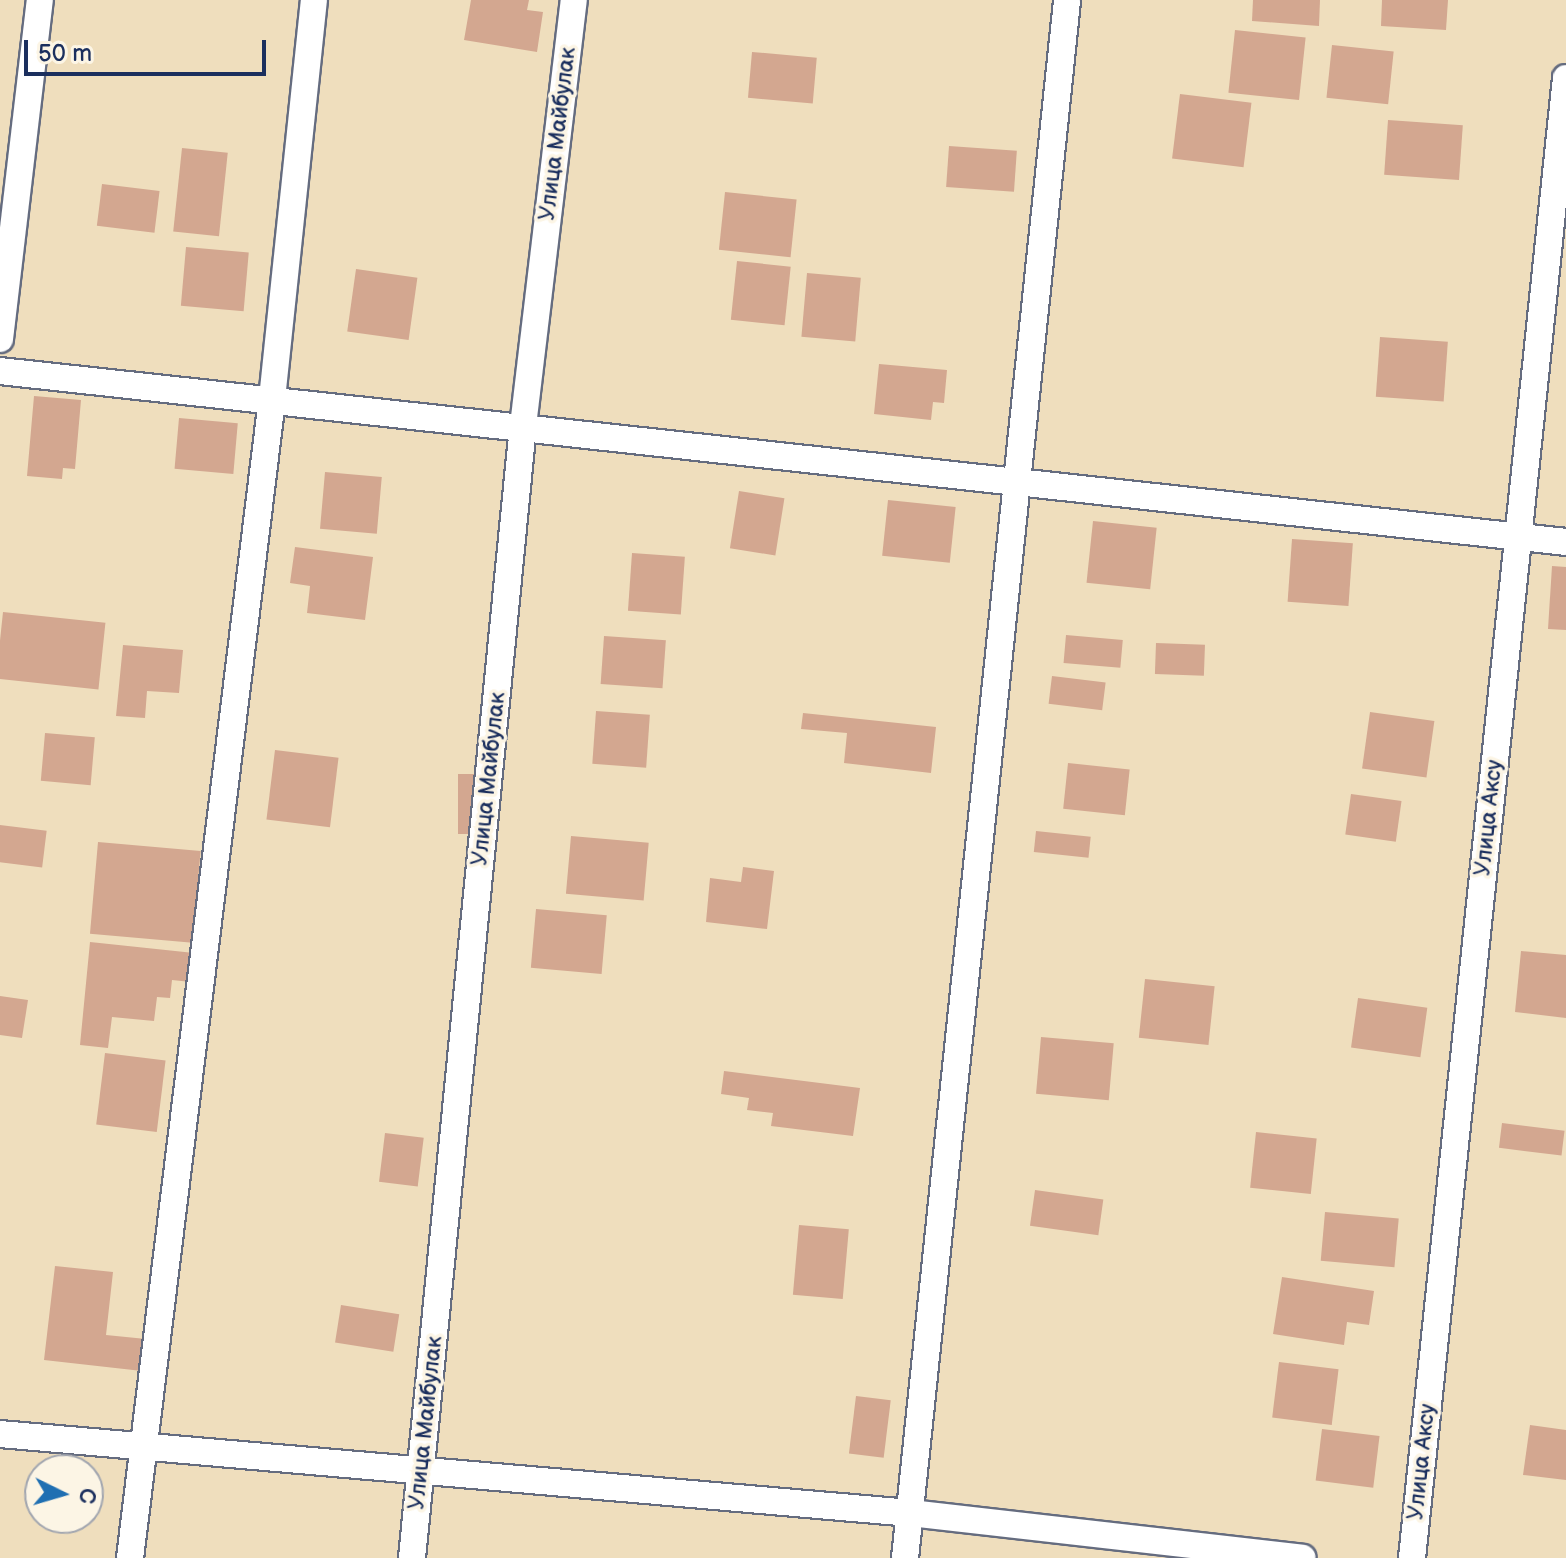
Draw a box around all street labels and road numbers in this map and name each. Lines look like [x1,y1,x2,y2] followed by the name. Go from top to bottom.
[534,46,582,222] street label: Улица Майбулак
[467,691,511,867] street label: Улица Майбулак
[1470,759,1508,877] street label: Улица Аксу
[404,1335,448,1511] street label: Улица Майбулак
[1403,1403,1441,1521] street label: Улица Аксу

